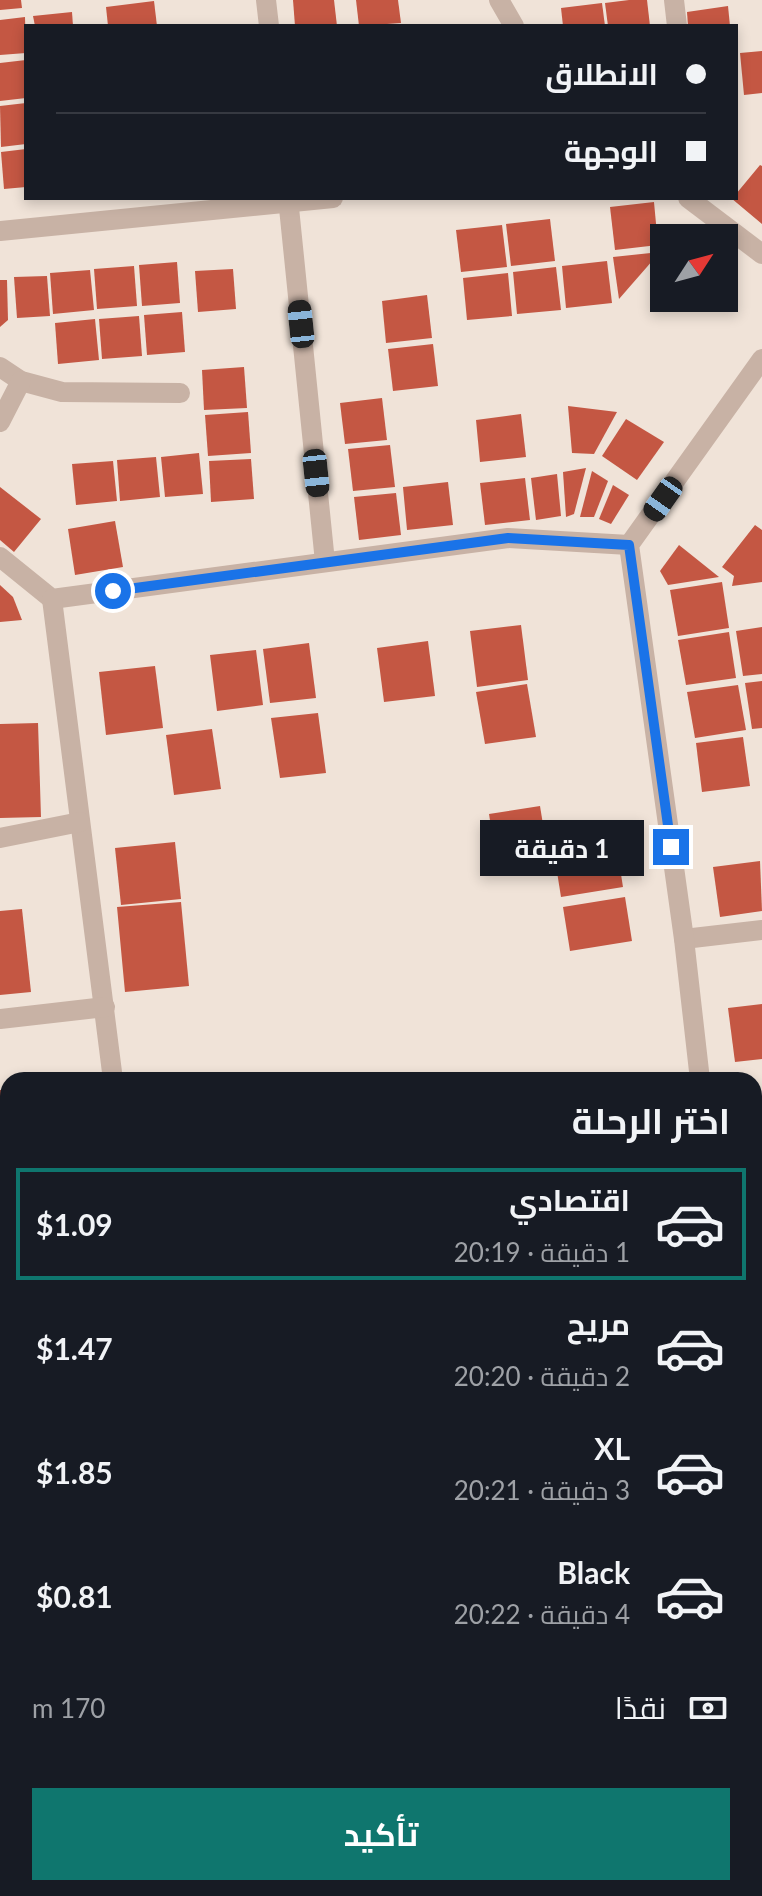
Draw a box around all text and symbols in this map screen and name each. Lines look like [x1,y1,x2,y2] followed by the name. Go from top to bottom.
[545,55,658,91] text: الانطلاق
[564,132,658,168] text: الوجهة
[650,224,738,312] north arrow
[650,224,738,312] map controls
[287,299,315,349] car
[302,448,330,498] car
[639,472,687,526] car
[95,573,131,609] route start
[479,819,643,875] callout: 1 دقيقة
[653,829,689,865] route end
[515,832,609,864] text: 1 دقيقة
[572,1098,730,1142] text: اختر الرحلة
[509,1181,630,1217] text: اقتصادي
[654,1188,726,1260] icon: car
[36,1206,113,1242] text: $1.09
[454,1236,630,1268] text: 1 دقيقة · 20:19
[567,1305,630,1341] text: مريح
[654,1312,726,1384] icon: car
[36,1330,113,1366] text: $1.47
[454,1360,630,1392] text: 2 دقيقة · 20:20
[594,1430,630,1466] text: XL
[654,1436,726,1508] icon: car
[36,1454,113,1490] text: $1.85
[454,1474,630,1506] text: 3 دقيقة · 20:21
[557,1554,630,1590] text: Black
[654,1560,726,1632] icon: car
[36,1578,113,1614] text: $0.81
[454,1598,630,1630] text: 4 دقيقة · 20:22
[686,1686,730,1730] icon: cash
[615,1689,666,1725] text: نقدًا
[32,1692,105,1724] text: 170 m
[32,1788,730,1880] button: تأكيد

